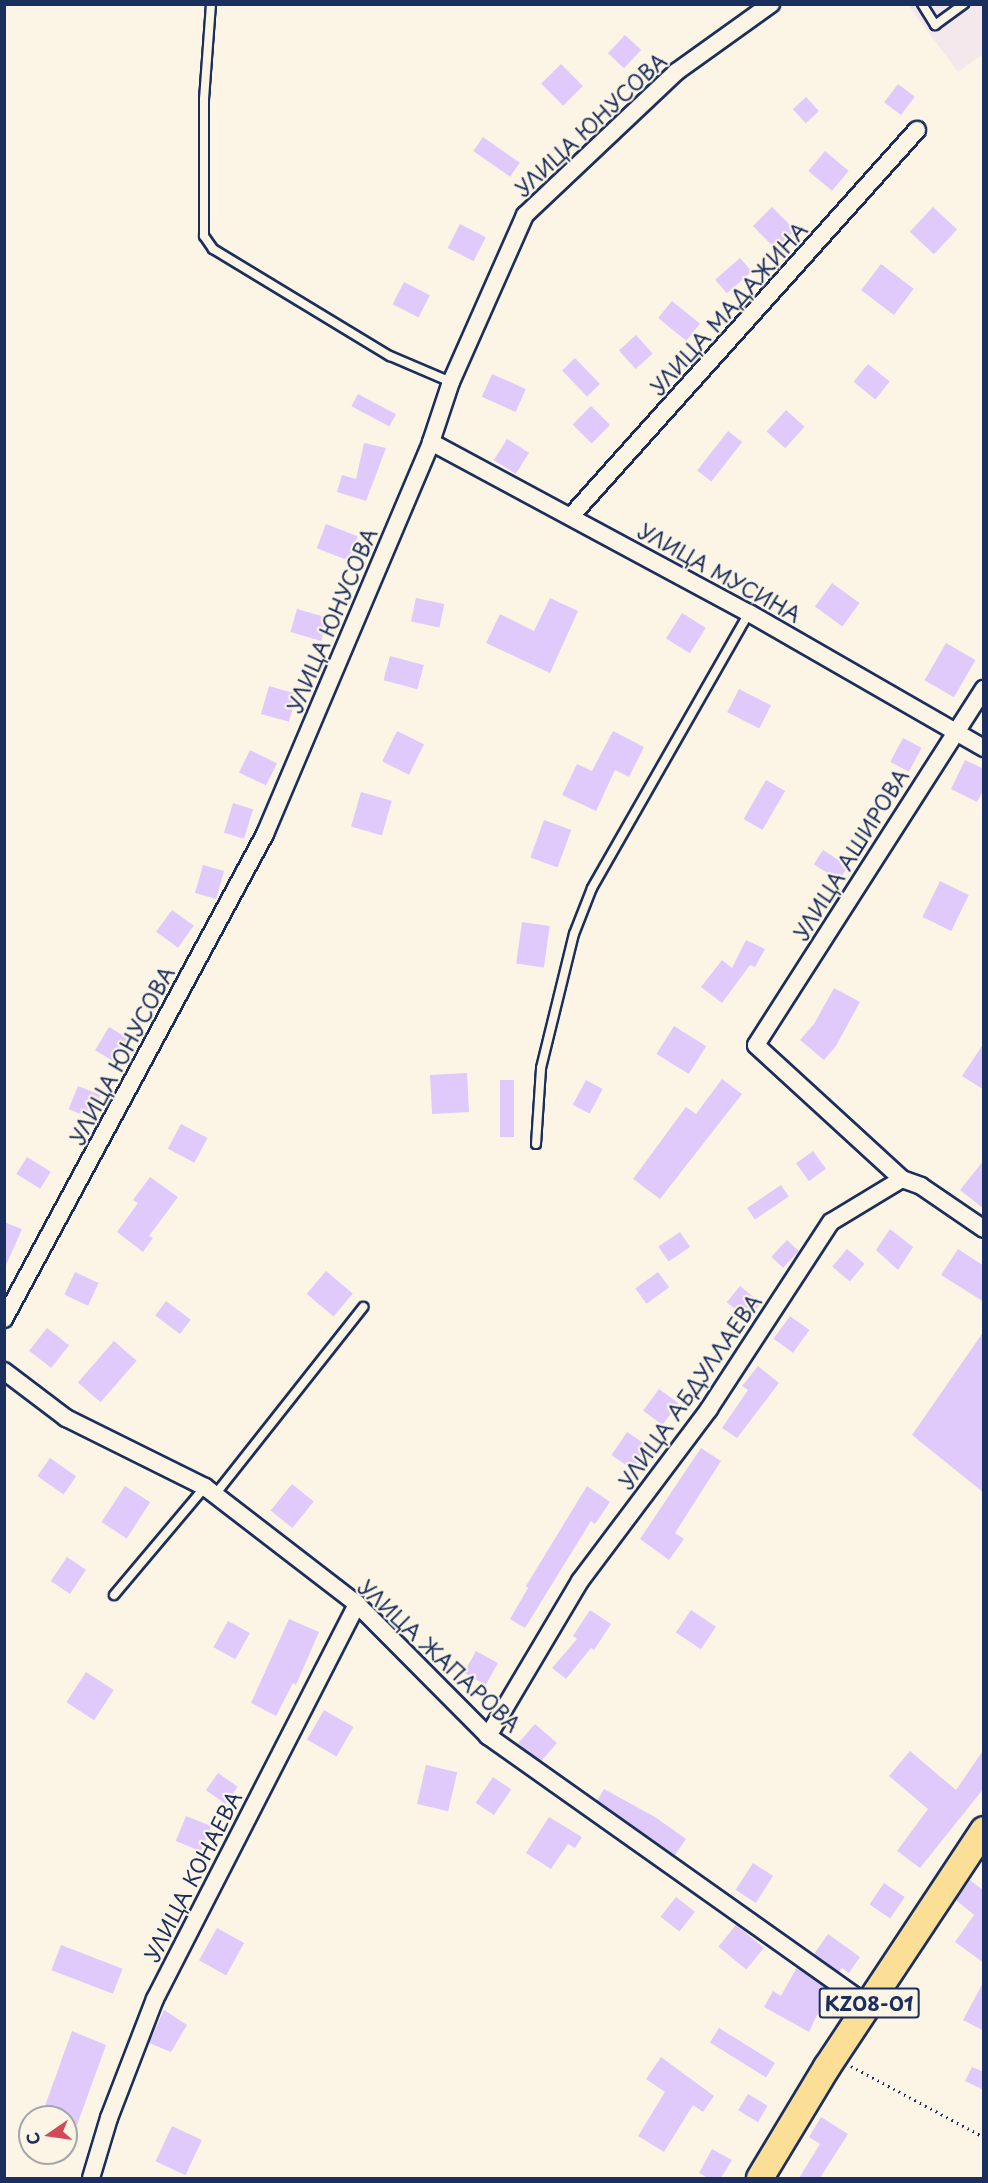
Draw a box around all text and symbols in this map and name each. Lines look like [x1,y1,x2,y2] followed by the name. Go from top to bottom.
[508,47,672,201] street label: УЛИЦА ЮНУСОВА
[644,216,812,400] street label: УЛИЦА МАДАЖИНА
[634,517,806,627] street label: УЛИЦА МУСИНА
[280,523,382,717] street label: УЛИЦА ЮНУСОВА
[787,763,913,945] street label: УЛИЦА АШИРОВА
[63,961,179,1149] street label: УЛИЦА ЮНУСОВА
[612,1288,766,1494] street label: УЛИЦА АБДУЛЛАЕВА
[354,1573,526,1737] street label: УЛИЦА ЖАПАРОВА
[138,1786,246,1966] street label: УЛИЦА КОНАЕВА
[818,1986,920,2020] road number: KZ08-01
[18,2105,78,2165] north arrow
[19,2130,45,2147] text: С

